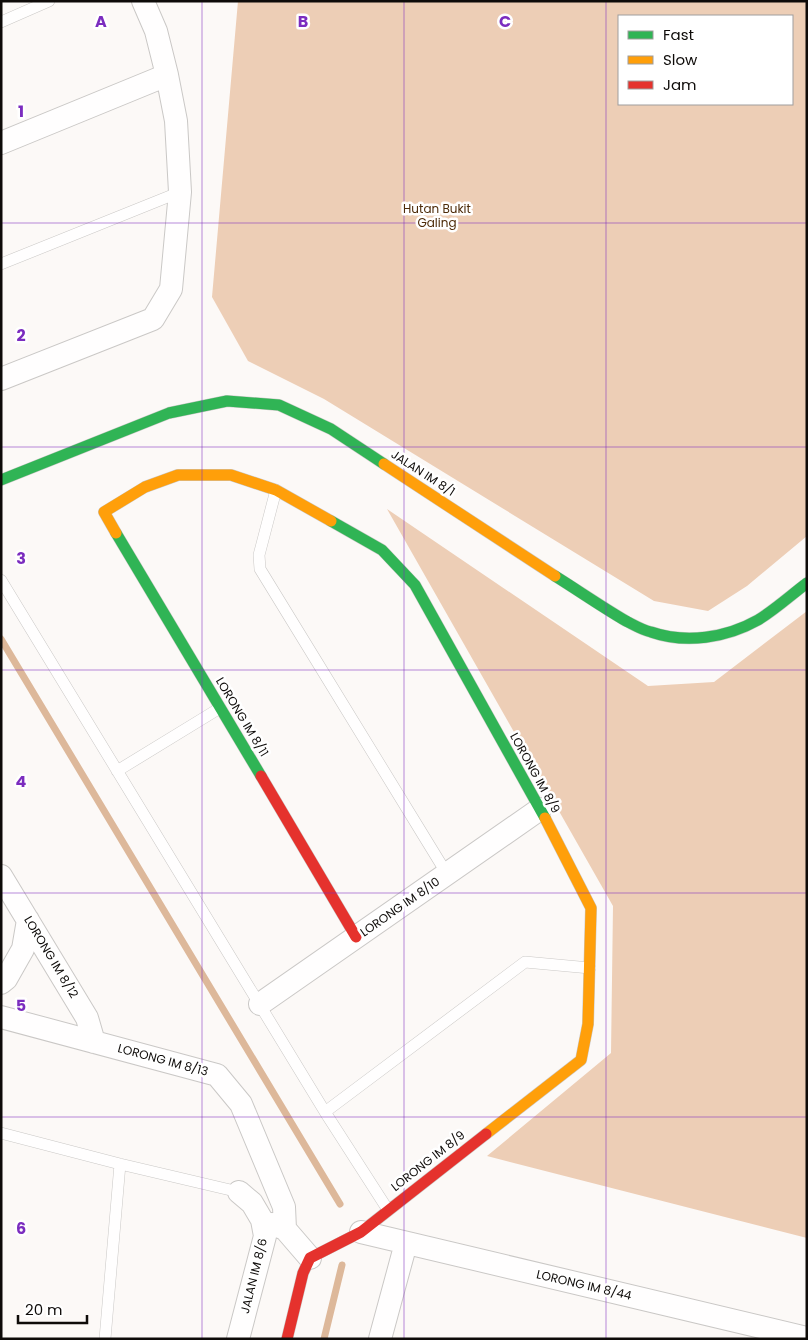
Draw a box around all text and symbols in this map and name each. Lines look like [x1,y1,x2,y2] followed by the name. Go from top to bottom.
[95,10,107,33] text: A
[298,10,308,33] text: B
[499,10,511,33] text: C
[618,15,793,105] legend
[663,24,694,45] text: Fast
[663,49,698,70] text: Slow
[663,74,697,95] text: Jam
[18,100,24,123] text: 1
[403,200,471,231] park label: Hutan Bukit Galing
[16,324,26,347] text: 2
[388,446,459,500] street label: JALAN IM 8/1
[16,547,26,570] text: 3
[212,674,273,760] street label: LORONG IM 8/11
[506,729,565,816] street label: LORONG IM 8/9
[16,770,27,793] text: 4
[357,873,443,940] street label: LORONG IM 8/10
[20,913,83,1001] street label: LORONG IM 8/12
[16,994,26,1017] text: 5
[116,1039,210,1080] street label: LORONG IM 8/13
[387,1126,468,1195] street label: LORONG IM 8/9
[16,1217,26,1240] text: 6
[236,1237,271,1315] street label: JALAN IM 8/6
[535,1265,634,1304] street label: LORONG IM 8/44
[18,1292,86,1324] scale bar
[25,1299,63,1320] text: 20 m

